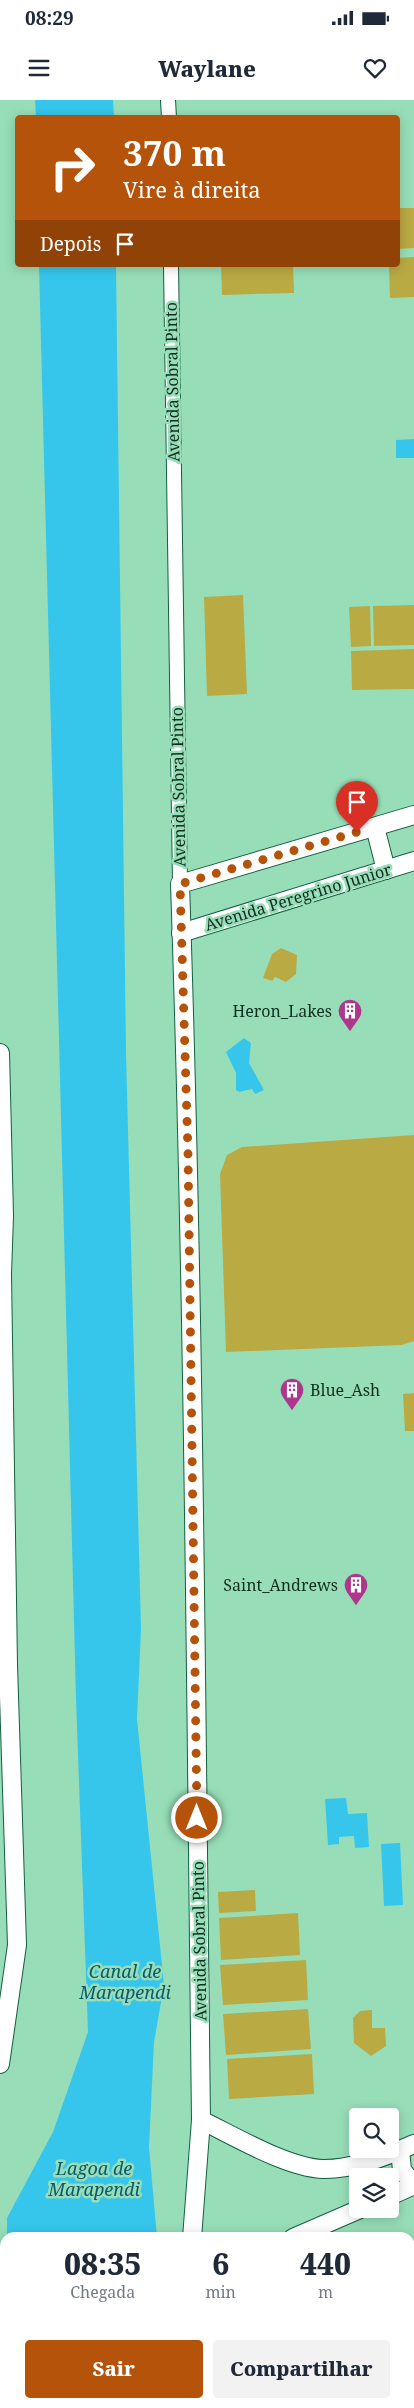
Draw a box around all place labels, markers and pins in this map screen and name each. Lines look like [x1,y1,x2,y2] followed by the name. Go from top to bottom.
[336,781,378,832] pin
[337,998,363,1032] building icon: Heron_Lakes
[233,1000,332,1022] place label: Heron_Lakes
[279,1377,305,1411] building icon: Blue_Ash
[310,1379,380,1401] place label: Blue_Ash
[343,1572,369,1606] building icon: Saint_Andrews
[223,1574,338,1596] place label: Saint_Andrews

